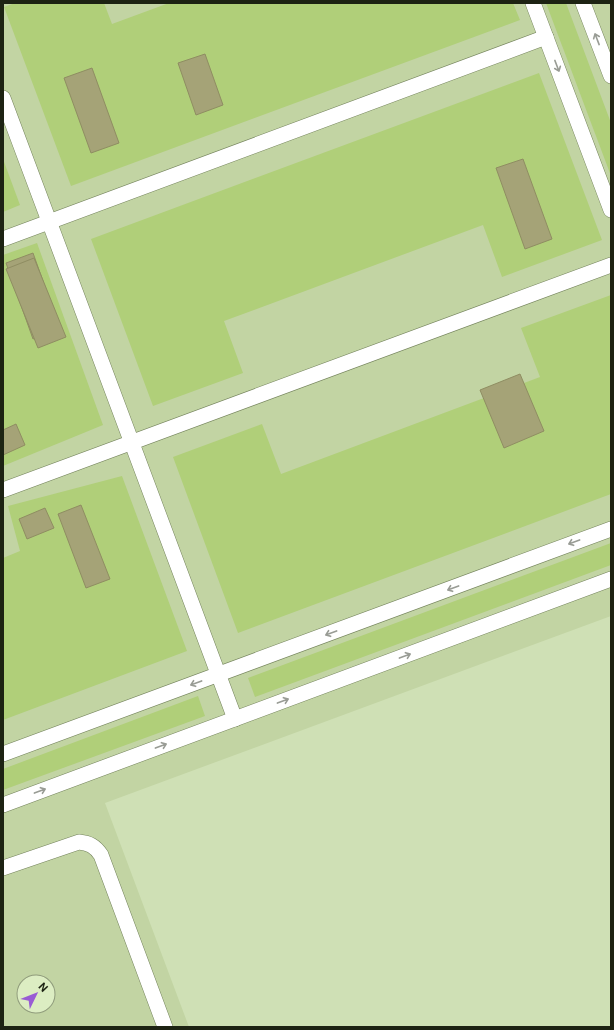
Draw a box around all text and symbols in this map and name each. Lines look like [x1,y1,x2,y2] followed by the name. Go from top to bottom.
[593,34,601,46] one-way arrow
[553,59,561,71] one-way arrow
[569,539,581,547] one-way arrow
[447,584,459,592] one-way arrow
[325,629,337,637] one-way arrow
[399,651,411,659] one-way arrow
[190,679,202,687] one-way arrow
[277,696,289,704] one-way arrow
[155,742,167,750] one-way arrow
[33,787,45,795] one-way arrow
[16,974,56,1014] north arrow
[36,980,51,995] text: N

